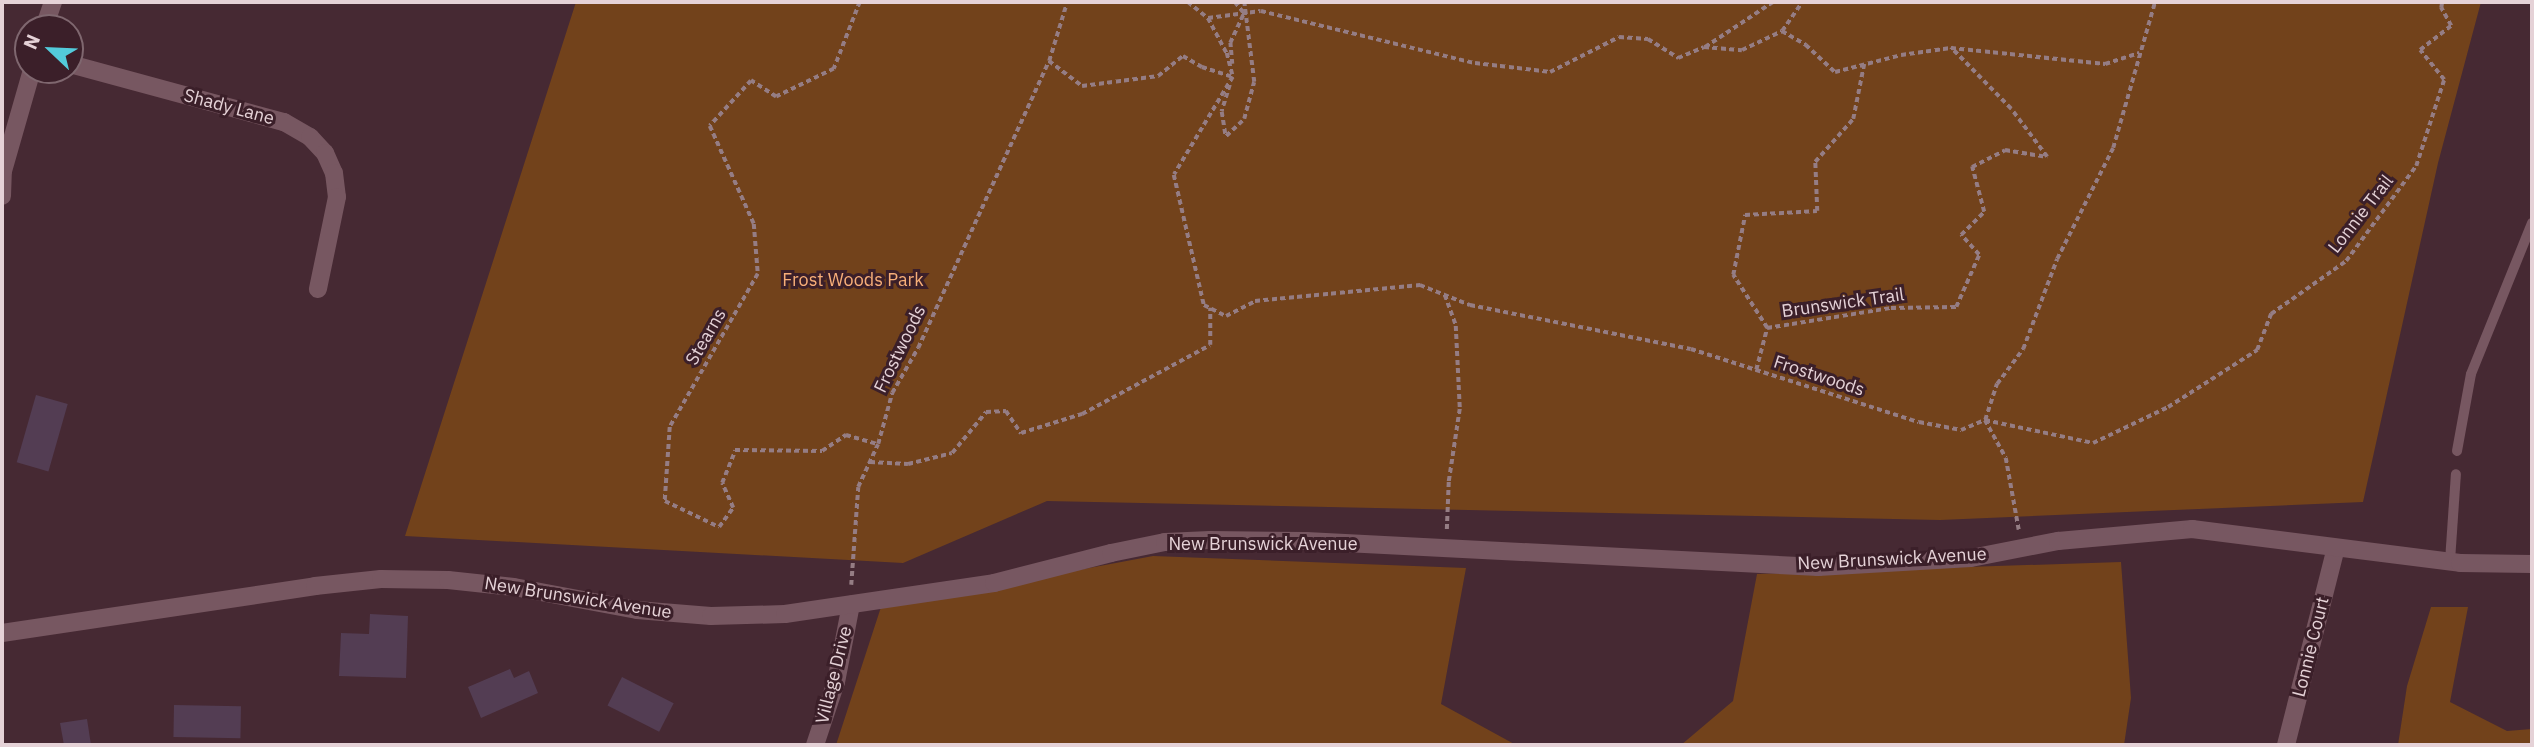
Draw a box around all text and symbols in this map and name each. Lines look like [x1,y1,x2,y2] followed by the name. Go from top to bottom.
[14,14,84,84] north arrow
[18,31,45,53] text: N
[181,85,277,129] street label: Shady Lane
[2324,171,2398,257] street label: Lonnie Trail
[782,269,924,291] park label: Frost Woods Park
[1780,284,1906,322] street label: Brunswick Trail
[870,302,930,396] street label: Frostwoods
[681,305,731,369] street label: Stearns
[1771,351,1867,401] street label: Frostwoods
[1168,533,1358,555] street label: New Brunswick Avenue
[1797,543,1987,575] street label: New Brunswick Avenue
[483,573,673,623] street label: New Brunswick Avenue
[2288,595,2334,699] street label: Lonnie Court
[811,624,857,726] street label: Village Drive

